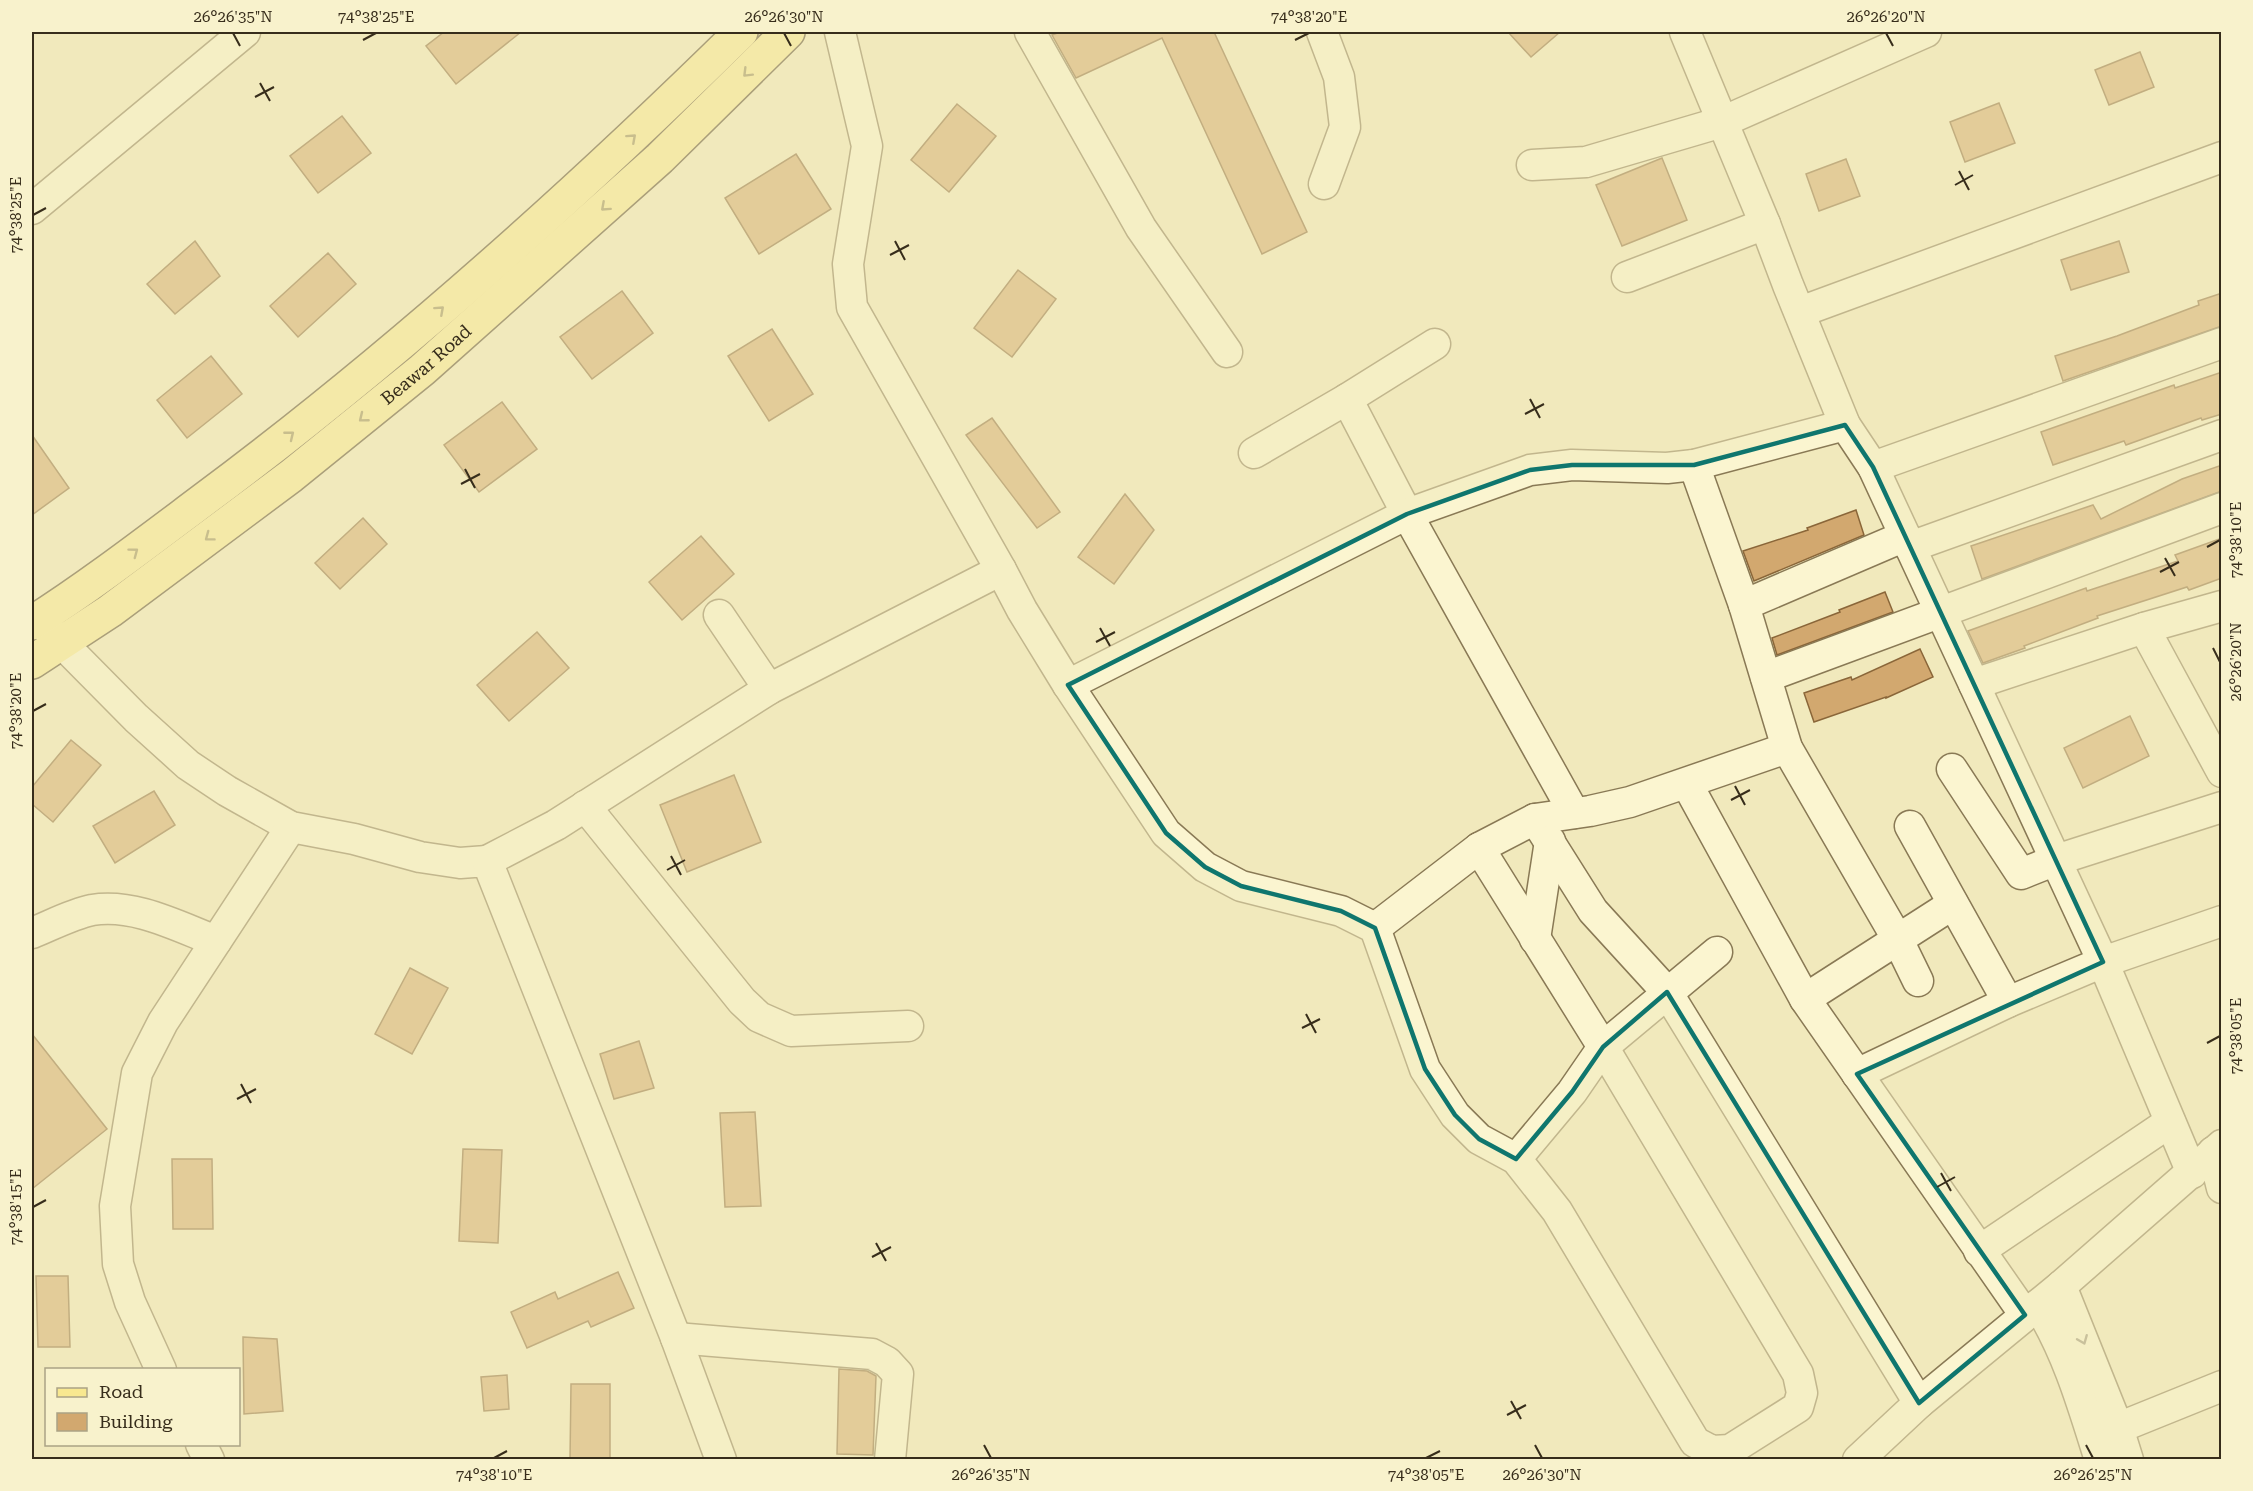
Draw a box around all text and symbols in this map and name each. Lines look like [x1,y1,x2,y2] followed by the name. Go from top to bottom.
[193,8,273,26] text: 26°26'35"N
[338,8,414,26] text: 74°38'25"E
[744,8,824,26] text: 26°26'30"N
[1271,8,1347,26] text: 74°38'20"E
[1846,8,1926,26] text: 26°26'20"N
[743,65,754,76] one-way arrow
[625,134,636,145] one-way arrow
[7,177,25,253] text: 74°38'25"E
[601,200,612,211] one-way arrow
[433,306,443,317] one-way arrow
[377,320,476,409] street label: Beawar Road
[359,410,370,421] one-way arrow
[283,431,294,442] one-way arrow
[2227,502,2245,578] text: 74°38'10"E
[205,530,216,541] one-way arrow
[127,548,138,559] one-way arrow
[2227,622,2245,702] text: 26°26'20"N
[7,673,25,749] text: 74°38'20"E
[2227,998,2245,1074] text: 74°38'05"E
[7,1169,25,1245] text: 74°38'15"E
[2076,1334,2088,1345] one-way arrow
[45,1368,240,1446] legend
[99,1381,144,1402] text: Road
[99,1411,173,1432] text: Building
[456,1466,532,1484] text: 74°38'10"E
[951,1466,1031,1484] text: 26°26'35"N
[1388,1466,1464,1484] text: 74°38'05"E
[1502,1466,1582,1484] text: 26°26'30"N
[2053,1466,2133,1484] text: 26°26'25"N

